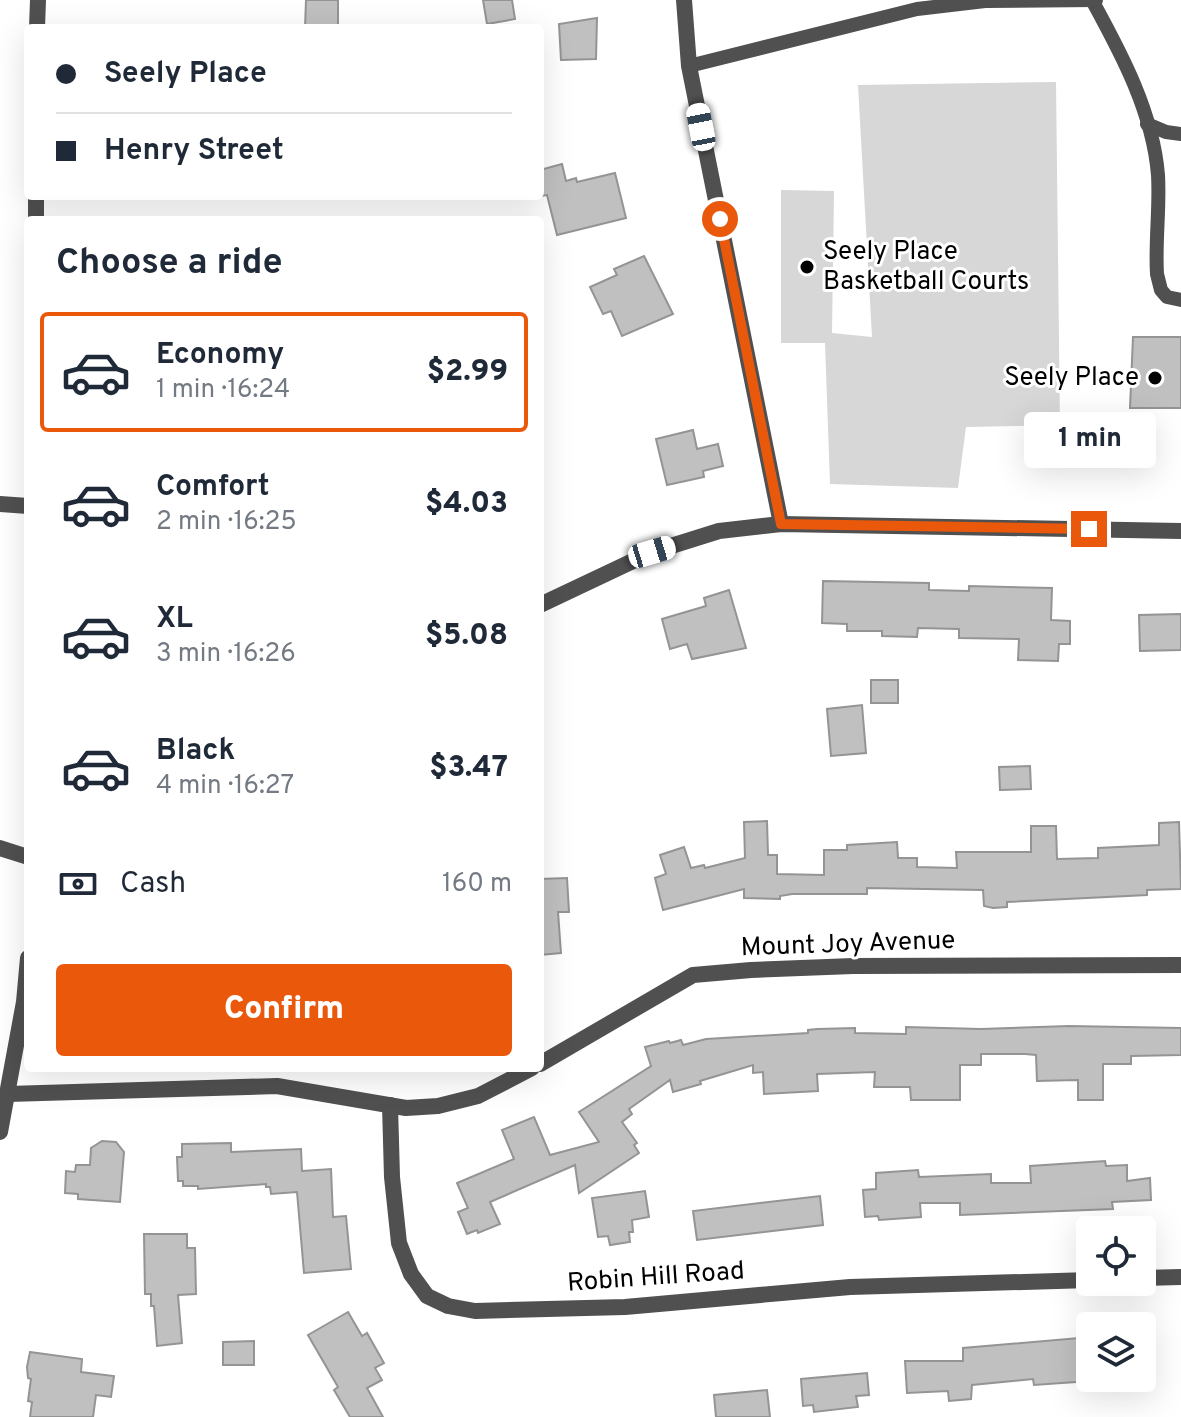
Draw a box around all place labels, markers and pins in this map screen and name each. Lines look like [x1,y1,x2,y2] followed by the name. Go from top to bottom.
[823,236,1029,299] place label: Seely Place Basketball Courts
[798,258,816,276] marker: Seely Place Basketball Courts
[1004,362,1139,395] place label: Seely Place
[1146,369,1164,387] marker: Seely Place

